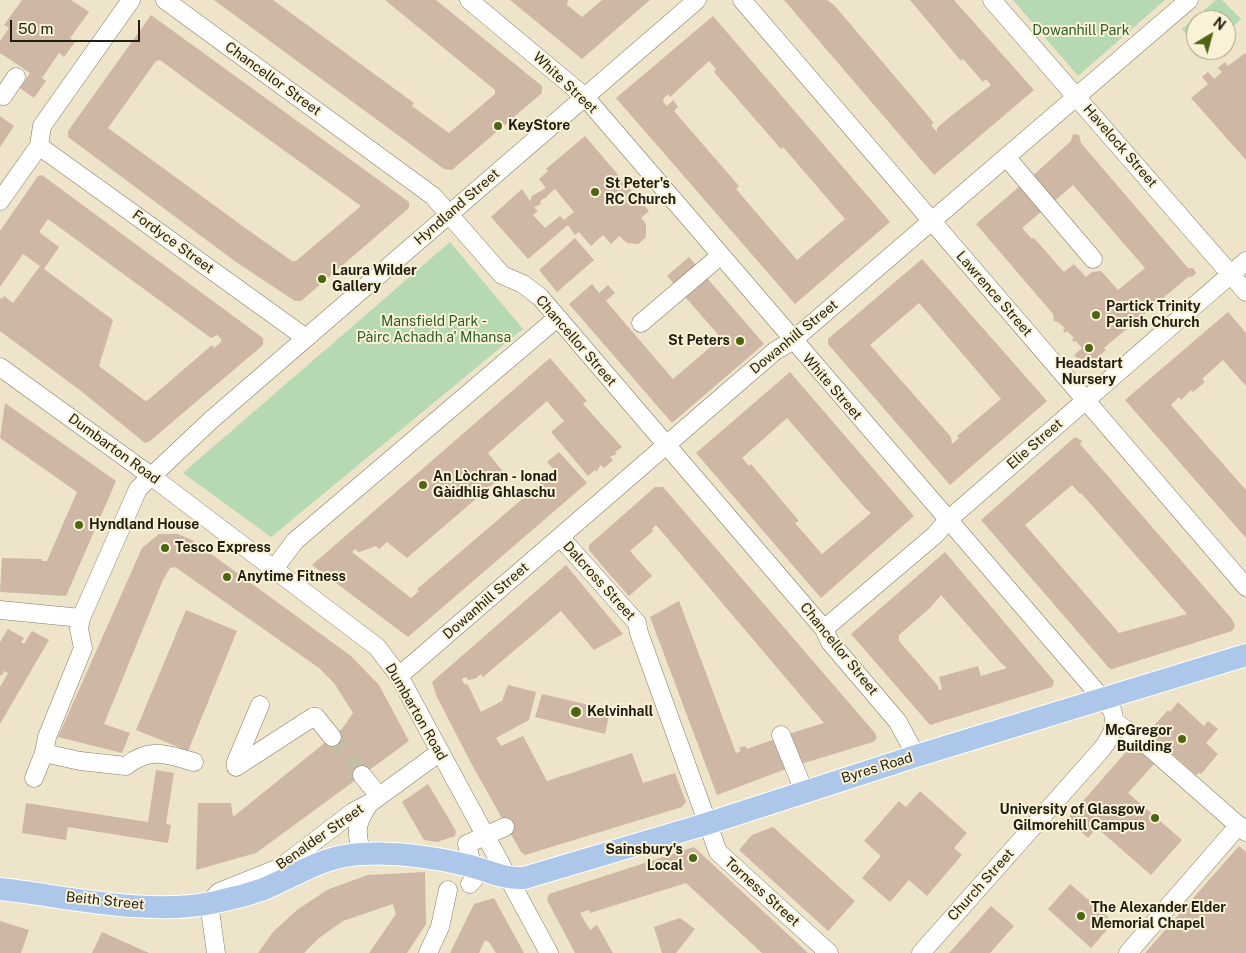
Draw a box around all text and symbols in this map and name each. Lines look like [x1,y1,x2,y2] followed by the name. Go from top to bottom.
[12,10,142,42] scale bar
[1186,10,1236,60] north arrow
[1210,14,1229,33] text: N
[18,20,53,37] text: 50 m
[1032,23,1130,39] park label: Dowanhill Park
[222,39,324,119] street label: Chancellor Street
[529,49,601,117] street label: White Street
[1079,101,1161,191] street label: Havelock Street
[508,118,570,134] place label: KeyStore
[492,120,504,132] marker: KeyStore
[411,165,503,249] street label: Hyndland Street
[605,176,676,208] place label: St Peter's RC Church
[589,186,601,198] marker: St Peter's RC Church
[129,207,217,277] street label: Fordyce Street
[952,248,1036,340] street label: Lawrence Street
[332,263,417,296] place label: Laura Wilder Gallery
[316,273,328,285] marker: Laura Wilder Gallery
[532,292,620,390] street label: Chancellor Street
[747,296,841,378] street label: Dowanhill Street
[1106,299,1201,332] place label: Partick Trinity Parish Church
[1090,309,1102,321] marker: Partick Trinity Parish Church
[357,314,511,347] park label: Mansfield Park - Pàirc Achadh a' Mhansa
[668,333,730,349] place label: St Peters
[734,335,746,347] marker: St Peters
[1083,342,1095,354] marker: Headstart Nursery
[799,350,865,424] street label: White Street
[1055,356,1123,388] place label: Headstart Nursery
[65,410,163,488] street label: Dumbarton Road
[1004,415,1066,473] street label: Elie Street
[433,469,557,502] place label: An Lòchran - Ionad Gàidhlig Ghlaschu
[417,479,429,491] marker: An Lòchran - Ionad Gàidhlig Ghlaschu
[89,517,199,533] place label: Hyndland House
[73,519,85,531] marker: Hyndland House
[559,538,639,624] street label: Dalcross Street
[175,540,271,556] place label: Tesco Express
[159,542,171,554] marker: Tesco Express
[440,559,532,643] street label: Dowanhill Street
[237,569,346,585] place label: Anytime Fitness
[221,571,233,583] marker: Anytime Fitness
[796,599,882,699] street label: Chancellor Street
[381,661,451,763] street label: Dumbarton Road
[587,704,653,720] place label: Kelvinhall
[569,705,583,719] marker: Kelvinhall
[1105,723,1172,756] place label: McGregor Building
[1176,733,1188,745] marker: McGregor Building
[839,749,915,787] street label: Byres Road
[273,801,367,873] street label: Benalder Street
[1000,802,1145,834] place label: University of Glasgow Gilmorehill Campus
[1149,812,1161,824] marker: University of Glasgow Gilmorehill Campus
[605,842,683,874] place label: Sainsbury's Local
[944,846,1018,924] street label: Church Street
[687,852,699,864] marker: Sainsbury's Local
[721,854,803,930] street label: Torness Street
[65,889,145,913] street label: Beith Street
[1091,900,1226,932] place label: The Alexander Elder Memorial Chapel
[1075,910,1087,922] marker: The Alexander Elder Memorial Chapel

